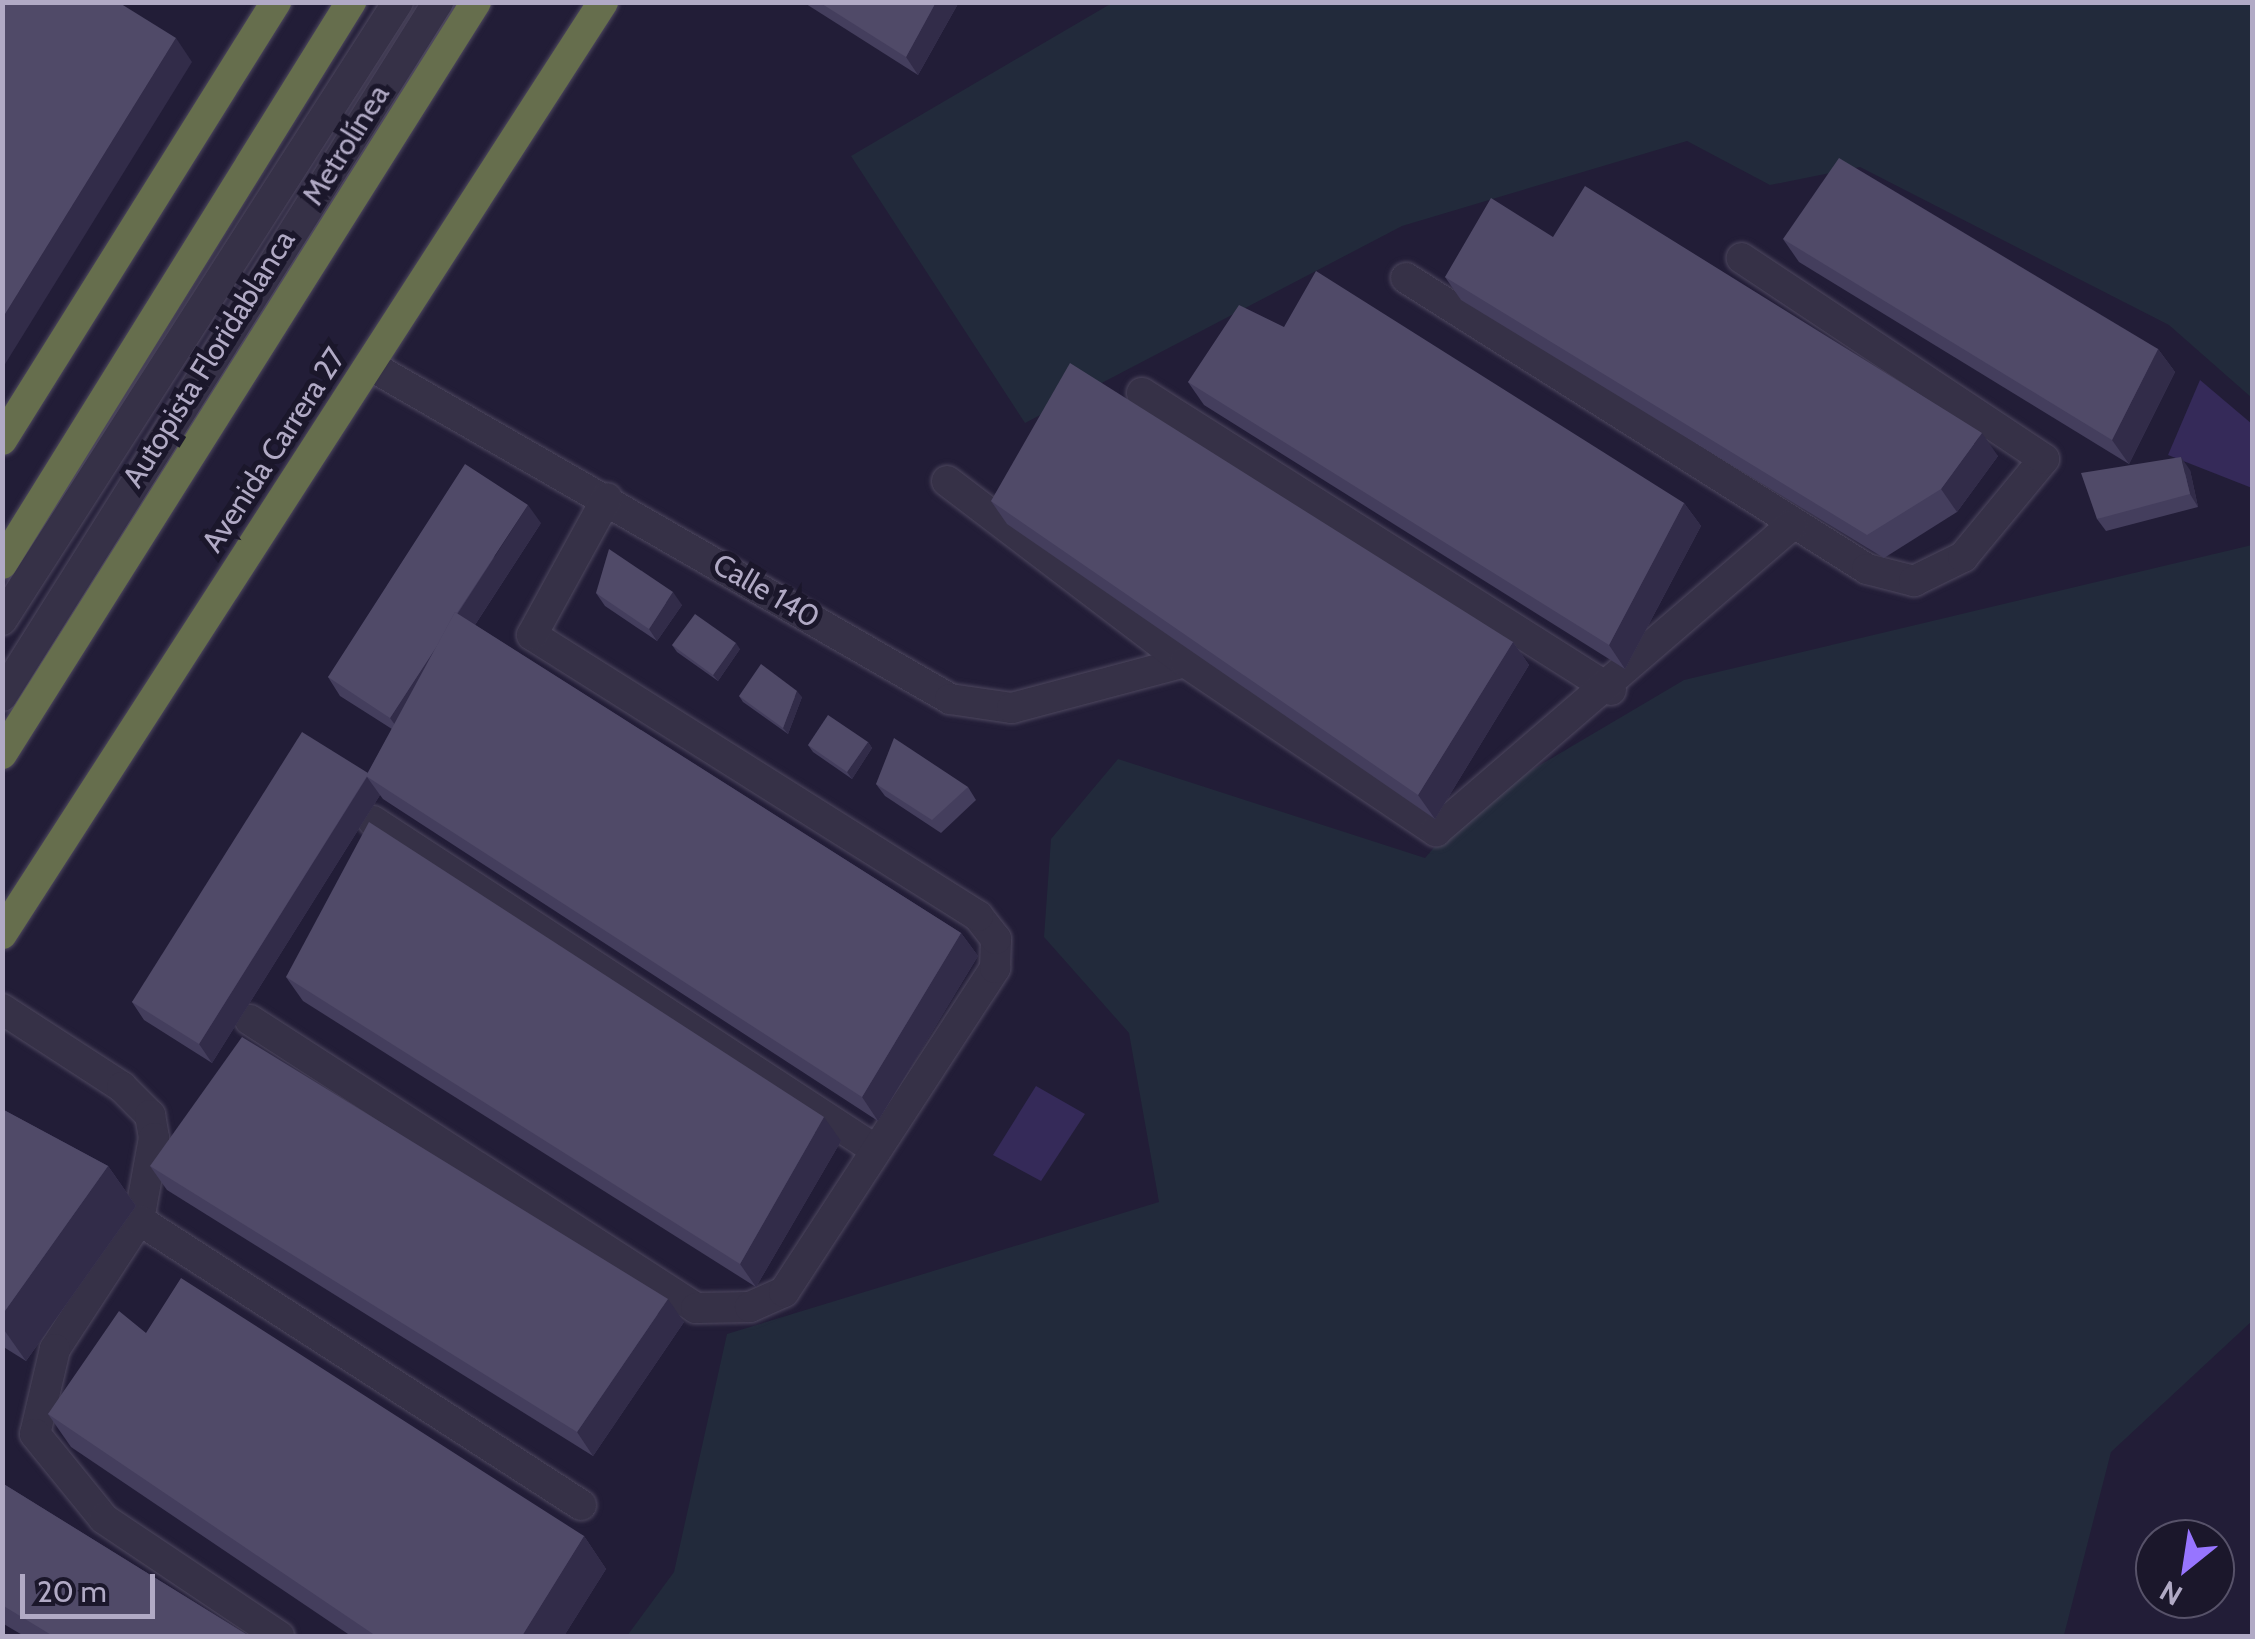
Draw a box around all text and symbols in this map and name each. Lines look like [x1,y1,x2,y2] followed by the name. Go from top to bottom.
[295,78,397,212] street label: Metrolínea
[115,224,303,494] street label: Autopista Floridablanca
[195,341,353,559] street label: Avenida Carrera 27
[706,546,826,636] street label: Calle 140
[2135,1519,2235,1619] north arrow
[25,1554,160,1616] scale bar
[37,1573,107,1610] text: 20 m
[2154,1574,2188,1613] text: N

